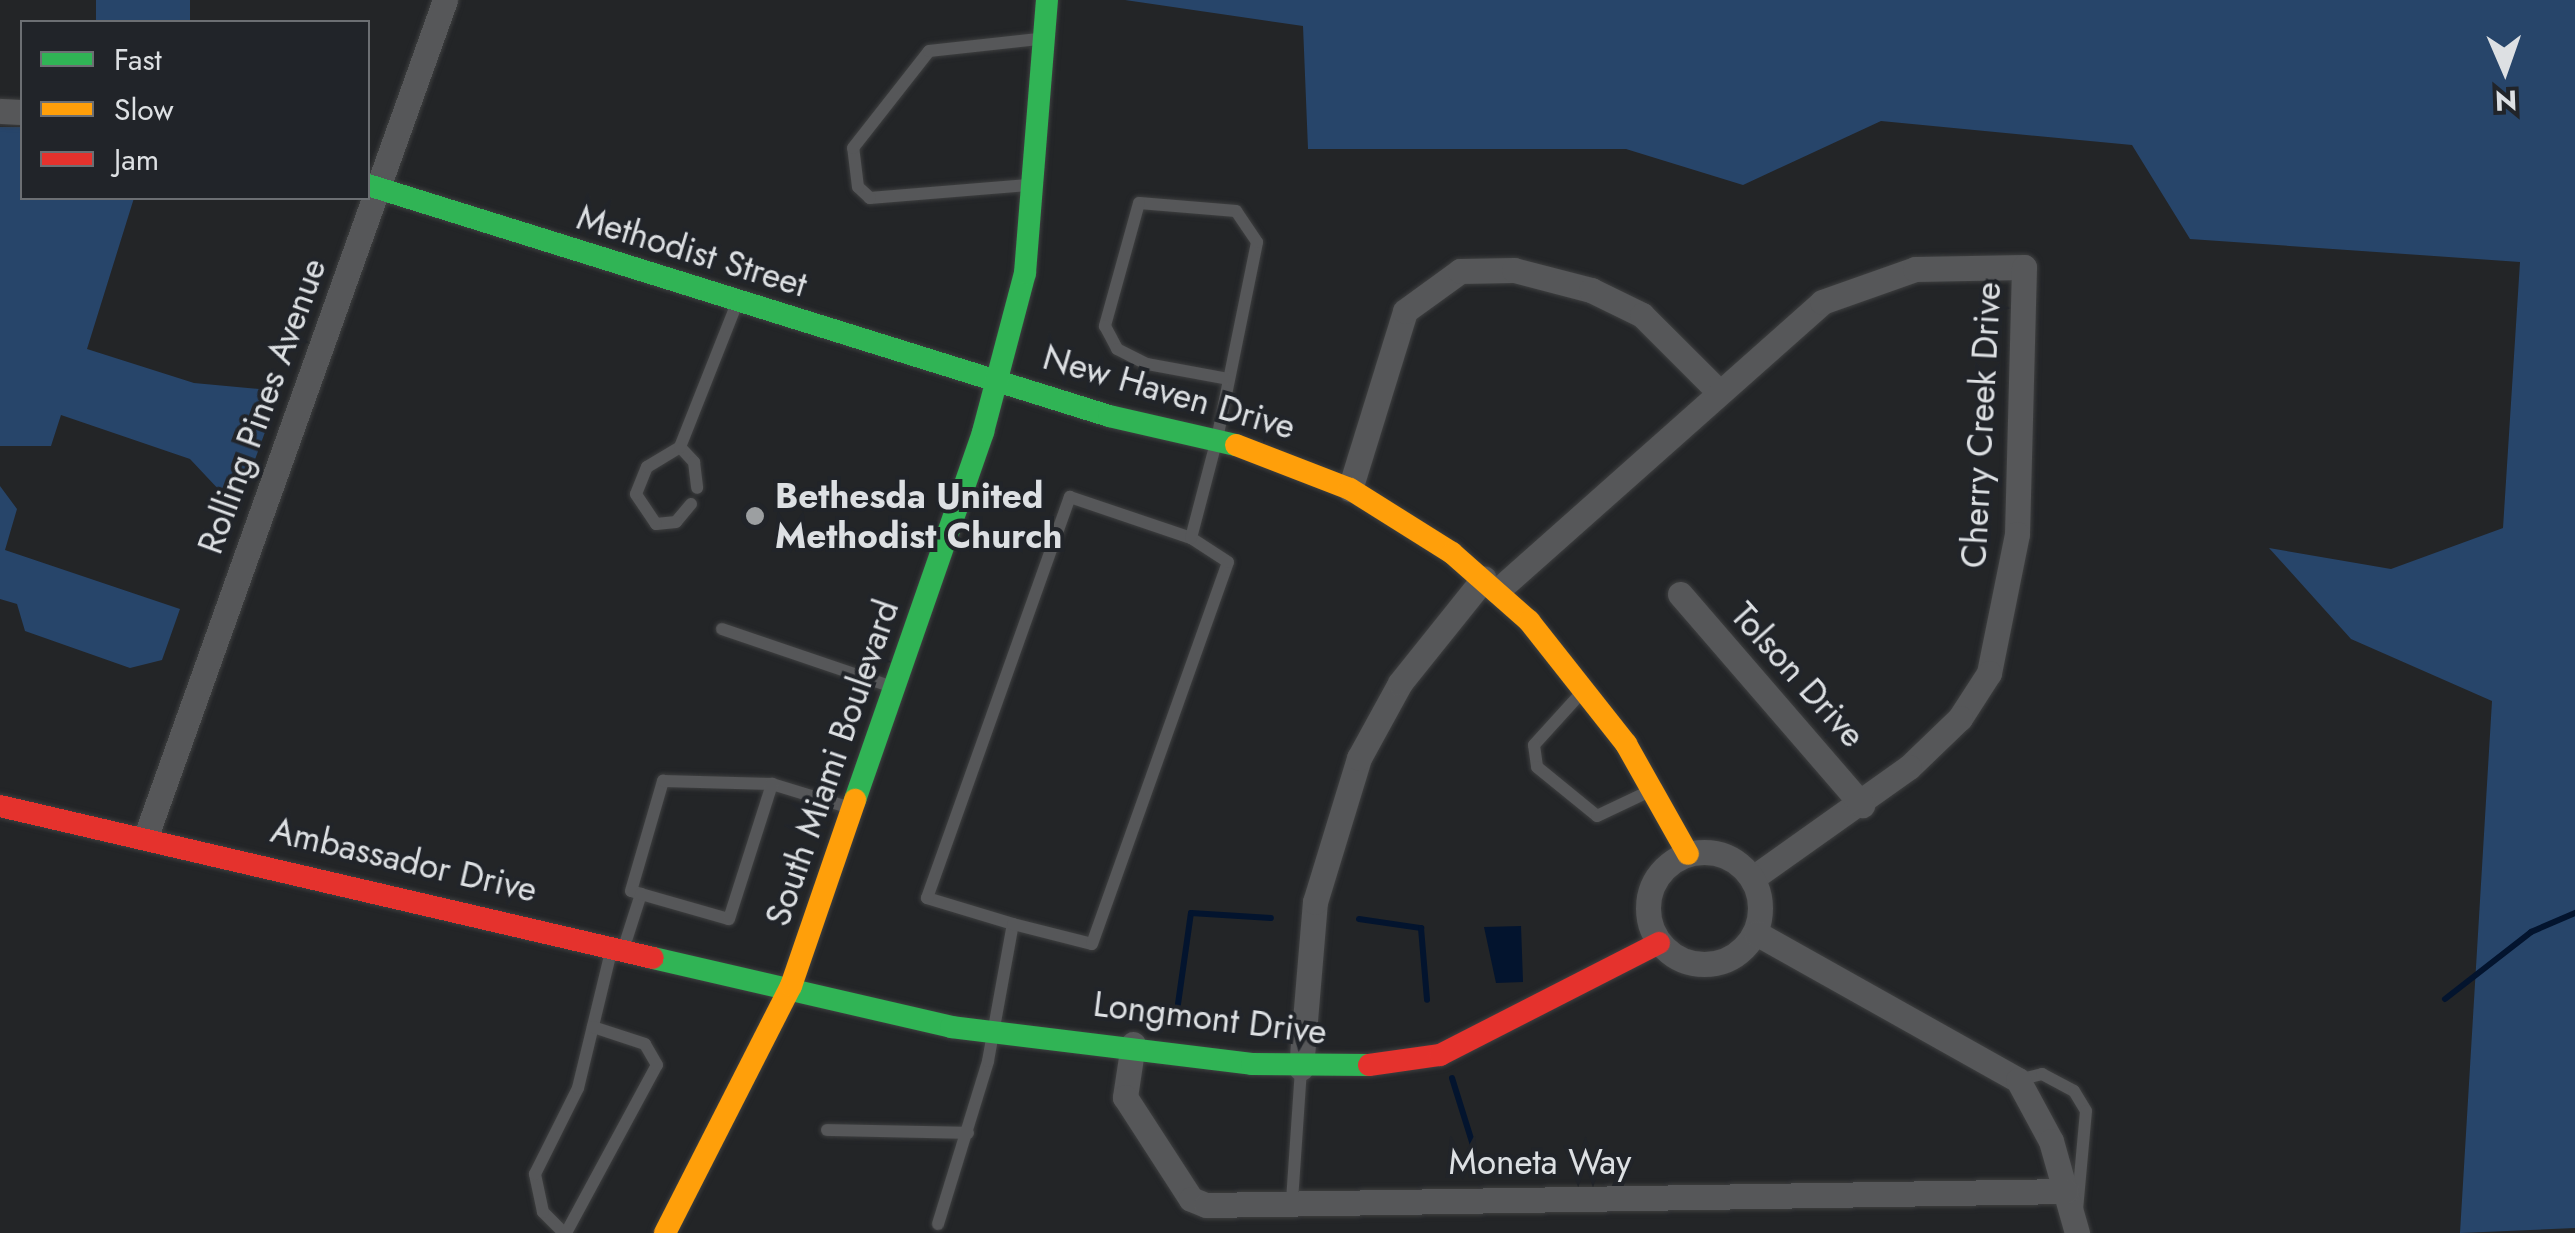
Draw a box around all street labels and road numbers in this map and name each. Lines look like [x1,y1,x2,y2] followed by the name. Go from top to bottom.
[572,196,812,306] street label: Methodist Street
[189,253,335,559] street label: Rolling Pines Avenue
[1953,281,2009,569] street label: Cherry Creek Drive
[1038,336,1300,448] street label: New Haven Drive
[1722,594,1874,756] street label: Tolson Drive
[756,595,908,931] street label: South Miami Boulevard
[267,809,541,911] street label: Ambassador Drive
[1091,983,1329,1053] street label: Longmont Drive
[1449,1141,1631,1183] street label: Moneta Way

